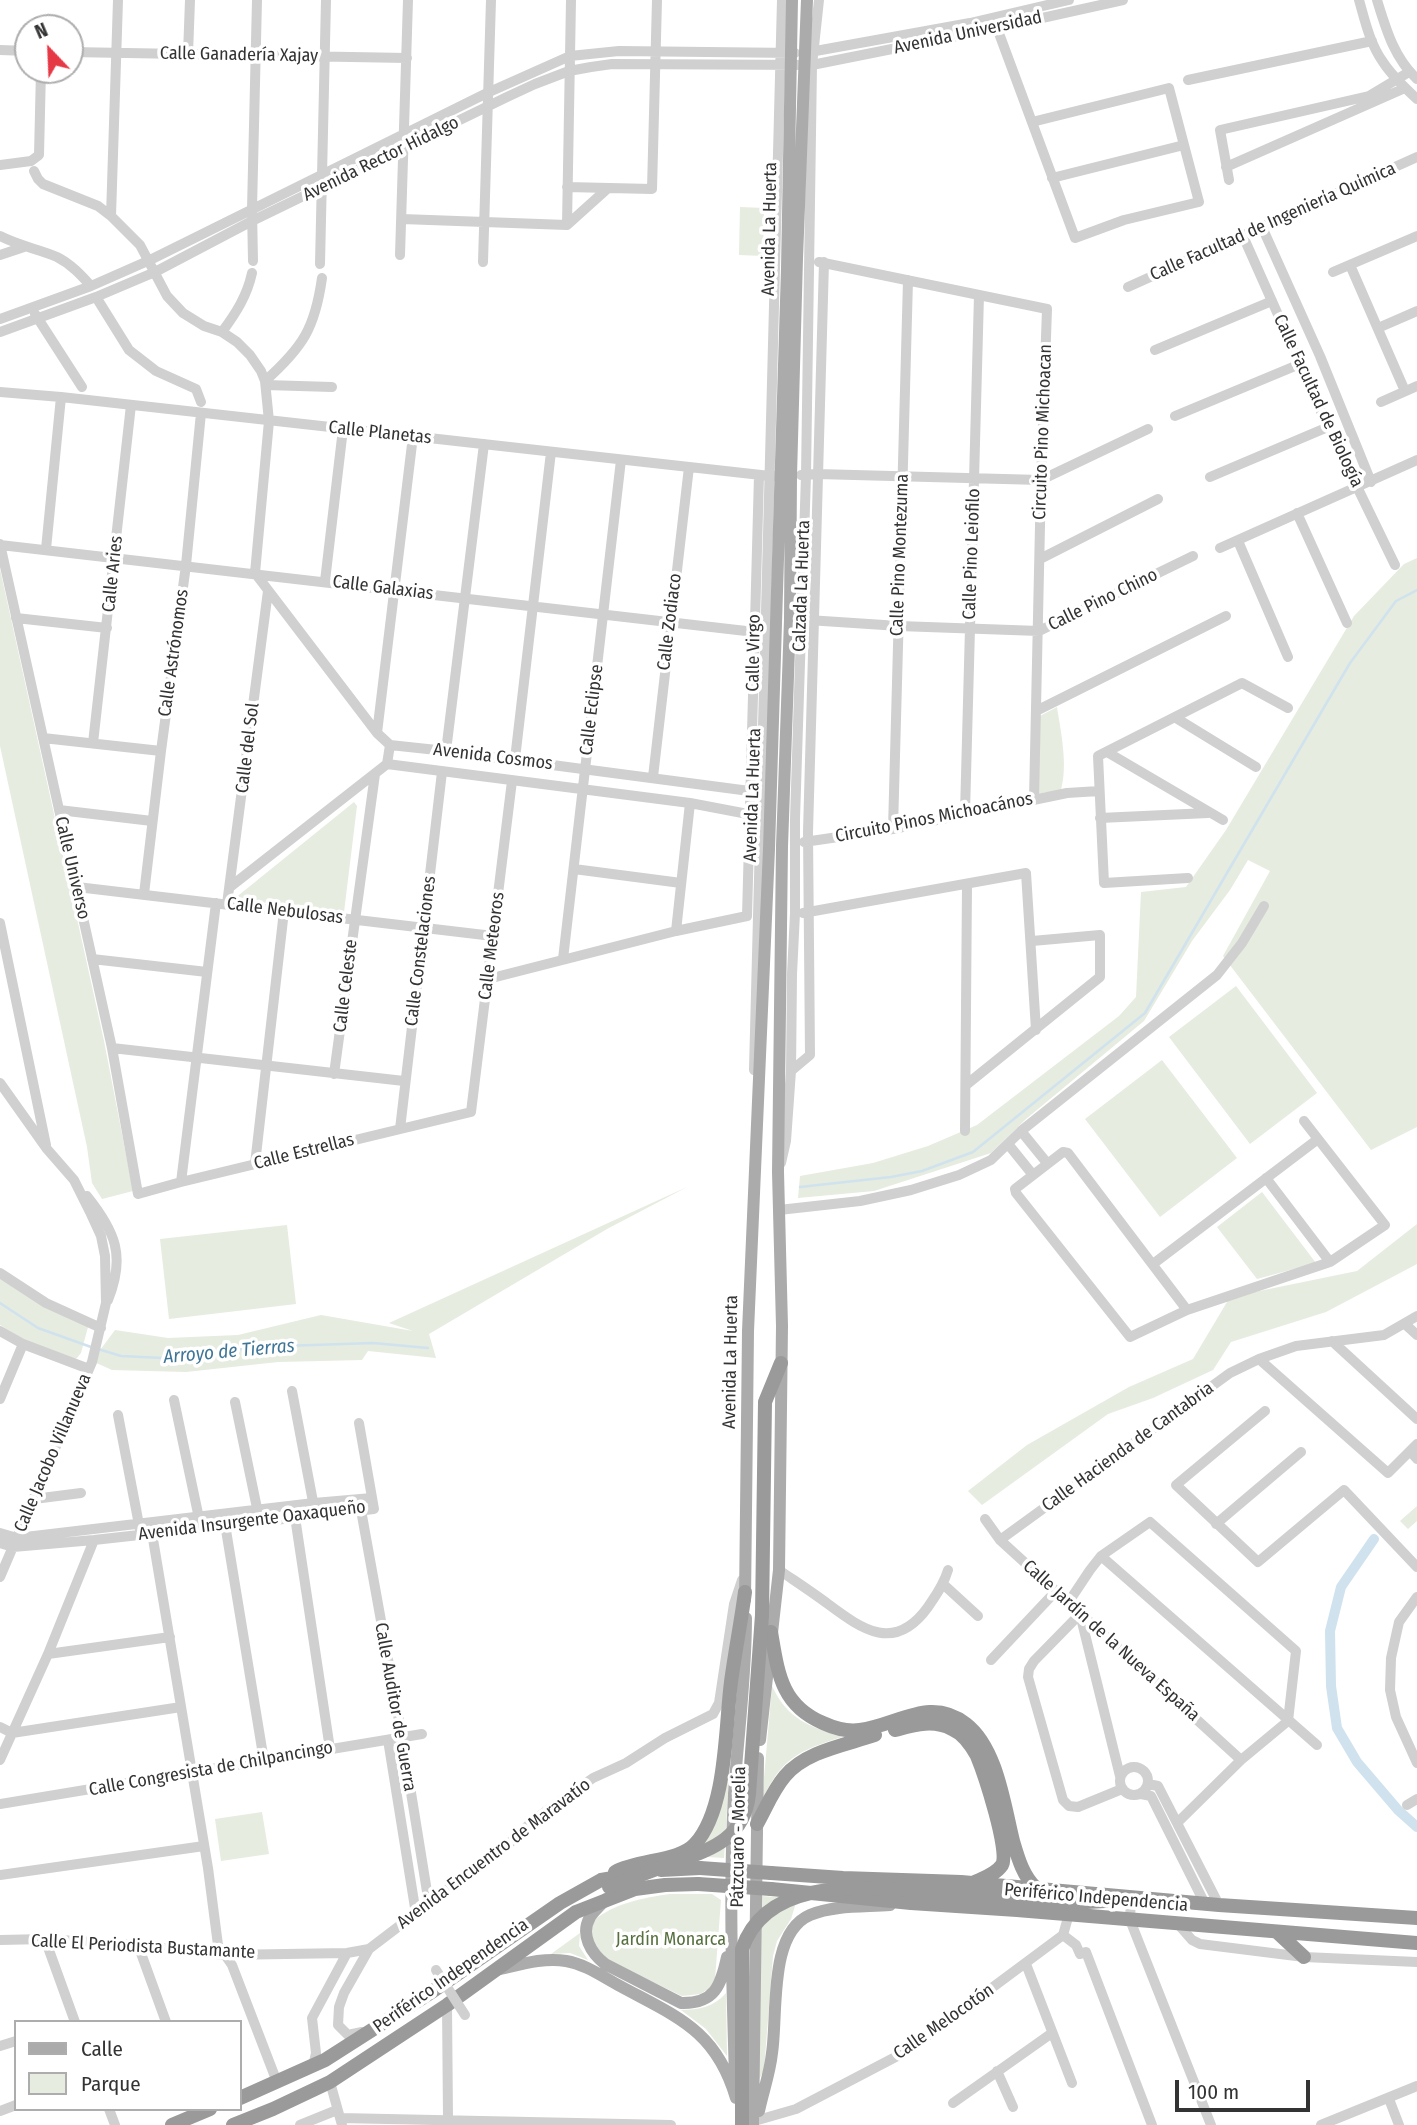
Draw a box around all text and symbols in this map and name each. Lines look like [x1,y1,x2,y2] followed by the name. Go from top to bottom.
[892,7,1044,59] street label: Avenida Universidad
[14,14,84,84] north arrow
[32,18,51,44] text: N
[160,43,318,67] street label: Calle Ganadería Xajay
[299,112,463,206] street label: Avenida Rector Hidalgo
[1147,158,1399,286] street label: Calle Facultad de Ingenierίa Quίmica
[758,162,782,296] street label: Avenida La Huerta
[1268,311,1368,491] street label: Calle Facultad de Biología
[1029,344,1057,520] street label: Circuito Pino Michoacan
[327,417,433,449] street label: Calle Planetas
[886,473,914,637] street label: Calle Pino Montezuma
[959,488,985,620] street label: Calle Pino Leiofilo
[789,520,815,652] street label: Calzada La Huerta
[98,535,128,613] street label: Calle Aries
[1045,564,1161,636] street label: Calle Pino Chino
[331,571,435,605] street label: Calle Galaxias
[653,572,687,672] street label: Calle Zodiaco
[154,588,194,718] street label: Calle Astrónomos
[743,614,765,692] street label: Calle Virgo
[576,663,608,757] street label: Calle Eclipse
[232,702,264,794] street label: Calle del Sol
[740,728,766,862] street label: Avenida La Huerta
[432,739,554,775] street label: Avenida Cosmos
[833,788,1035,848] street label: Circuito Pinos Michoacános
[50,815,94,921] street label: Calle Universo
[401,875,441,1027] street label: Calle Constelaciones
[475,891,509,1001] street label: Calle Meteoros
[226,893,344,929] street label: Calle Nebulosas
[330,938,362,1034] street label: Calle Celeste
[252,1129,356,1175] street label: Calle Estrellas
[719,1295,743,1429] street label: Avenida La Huerta
[162,1335,296,1369] water label: Arroyo de Tierras
[10,1370,96,1536] street label: Calle Jacobo Villanueva
[1038,1377,1218,1517] street label: Calle Hacienda de Cantabria
[137,1496,367,1546] street label: Avenida Insurgente Oaxaqueño
[1018,1556,1204,1726] street label: Calle Jardín de la Nueva España
[370,1621,420,1793] street label: Calle Auditor de Guerra
[87,1737,335,1801] street label: Calle Congresista de Chilpancingo
[727,1766,751,1908] street label: Pátzcuaro - Morelia
[393,1774,595,1934] street label: Avenida Encuentro de Maravatío
[1003,1879,1189,1917] street label: Periférico Independencia
[369,1914,533,2038] street label: Periférico Independencia
[616,1929,726,1951] park label: Jardín Monarca
[30,1930,256,1964] street label: Calle El Periodista Bustamante
[890,1979,998,2065] street label: Calle Melocotón
[14,2020,242,2111] legend
[81,2036,123,2062] text: Calle
[1179,2066,1314,2110] scale bar
[81,2071,141,2097] text: Parque
[1188,2079,1239,2105] text: 100 m

